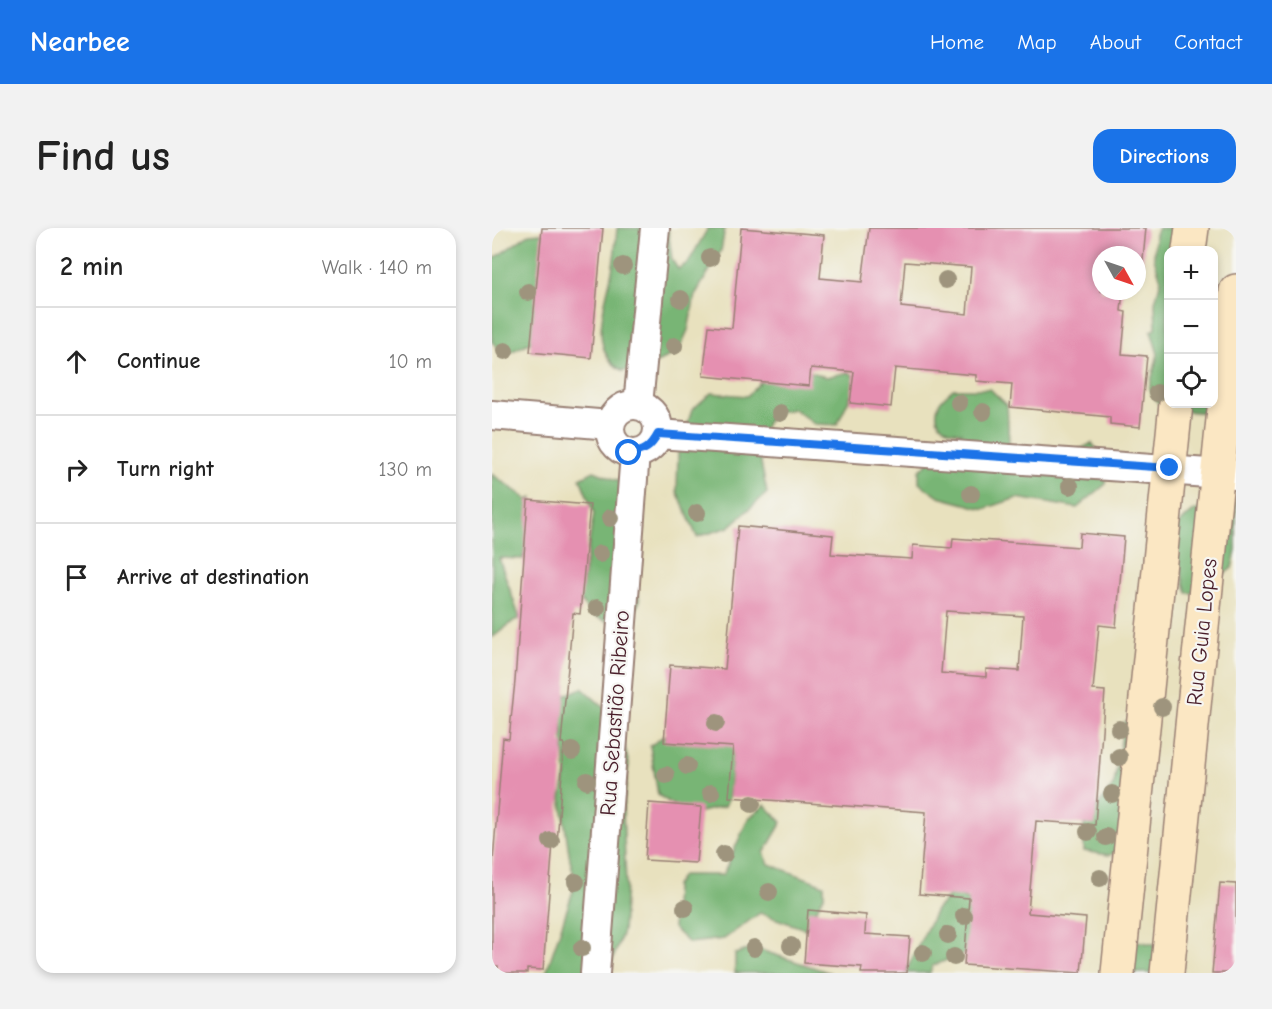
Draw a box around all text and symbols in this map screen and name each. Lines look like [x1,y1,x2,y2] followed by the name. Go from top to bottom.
[30,26,130,58] text: Nearbee
[930,30,984,54] text: Home
[1017,30,1057,54] text: Map
[1090,30,1141,54] text: About
[1174,30,1242,54] text: Contact
[1093,129,1236,183] button: Directions
[36,132,170,181] text: Find us
[1092,246,1146,300] north arrow
[1164,246,1218,408] map controls
[1164,246,1218,300] button: +
[60,252,123,282] text: 2 min
[322,256,432,279] text: Walk · 140 m
[1164,300,1218,354] button: −
[60,345,93,378] icon: ahead
[117,348,200,374] text: Continue
[389,350,432,373] text: 10 m
[1164,354,1218,408] button: locate
[615,439,641,465] route start
[60,453,93,486] icon: right
[1156,454,1182,480] route end
[117,456,214,482] text: Turn right
[379,458,432,481] text: 130 m
[1181,557,1223,707] street label: Rua Guia Lopes
[60,561,93,594] icon: arrive
[117,564,309,590] text: Arrive at destination
[595,609,635,817] street label: Rua Sebastião Ribeiro

